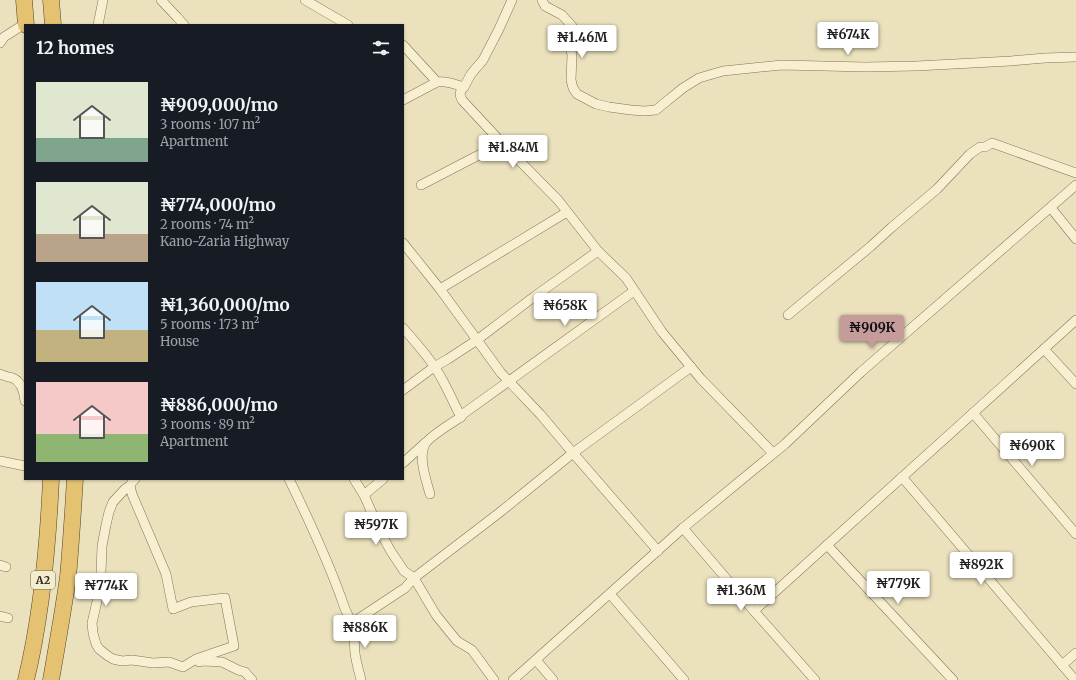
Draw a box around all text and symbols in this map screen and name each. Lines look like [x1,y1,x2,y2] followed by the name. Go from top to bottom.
[820,22,876,56] pin: ₦674K
[549,25,615,59] pin: ₦1.46M
[826,26,870,43] text: ₦674K
[557,29,607,46] text: ₦1.46M
[36,37,114,59] text: 12 homes
[370,37,392,59] icon: filters
[160,94,278,116] text: ₦909,000/mo
[68,98,116,146] icon: home
[160,116,260,133] text: 3 rooms · 107 m²
[160,133,228,150] text: Apartment
[480,135,546,169] pin: ₦1.84M
[487,139,539,156] text: ₦1.84M
[160,194,276,216] text: ₦774,000/mo
[68,198,116,246] icon: home
[160,216,254,233] text: 2 rooms · 74 m²
[160,233,289,250] text: Kano-Zaria Highway
[537,293,593,327] pin: ₦658K
[160,294,290,316] text: ₦1,360,000/mo
[543,297,587,314] text: ₦658K
[68,298,116,346] icon: home
[844,315,900,349] pin: ₦909K
[160,316,259,333] text: 5 rooms · 173 m²
[849,319,895,336] text: ₦909K
[160,333,199,350] text: House
[160,394,278,416] text: ₦886,000/mo
[68,398,116,446] icon: home
[160,416,255,433] text: 3 rooms · 89 m²
[160,433,228,450] text: Apartment
[1004,433,1060,467] pin: ₦690K
[1009,437,1055,454] text: ₦690K
[348,512,404,546] pin: ₦597K
[354,516,398,533] text: ₦597K
[953,552,1009,586] pin: ₦892K
[959,556,1003,573] text: ₦892K
[31,571,55,589] road number: A2
[870,571,926,605] pin: ₦779K
[78,573,134,607] pin: ₦774K
[876,575,920,592] text: ₦779K
[84,577,128,594] text: ₦774K
[708,578,774,612] pin: ₦1.36M
[716,582,766,599] text: ₦1.36M
[337,615,393,649] pin: ₦886K
[342,619,388,636] text: ₦886K

